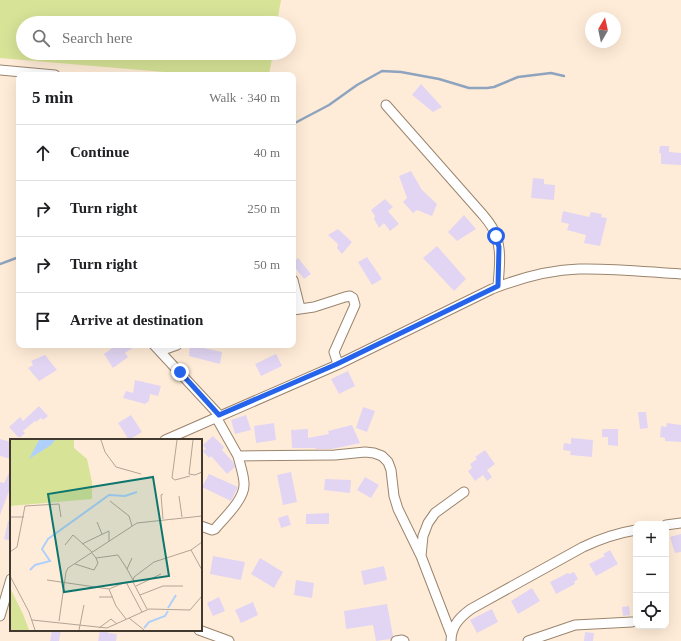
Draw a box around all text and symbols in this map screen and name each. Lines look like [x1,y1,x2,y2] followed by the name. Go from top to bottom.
[585,12,621,48] north arrow
[16,16,296,60] search box
[30,27,52,49] icon: search
[62,30,132,46] text: Search here
[32,88,73,107] text: 5 min
[209,90,280,105] text: Walk · 340 m
[32,142,54,164] icon: ahead
[70,144,129,160] text: Continue
[254,145,280,160] text: 40 m
[32,198,54,220] icon: right
[70,200,137,216] text: Turn right
[247,201,280,216] text: 250 m
[487,227,505,245] route start
[32,254,54,276] icon: right
[70,256,137,272] text: Turn right
[254,257,280,272] text: 50 m
[32,310,54,332] icon: arrive
[70,312,203,328] text: Arrive at destination
[171,363,189,381] route end
[10,439,202,631] inset map
[633,521,669,629] map controls
[633,521,669,557] button: +
[633,557,669,593] button: −
[633,593,669,629] button: locate

